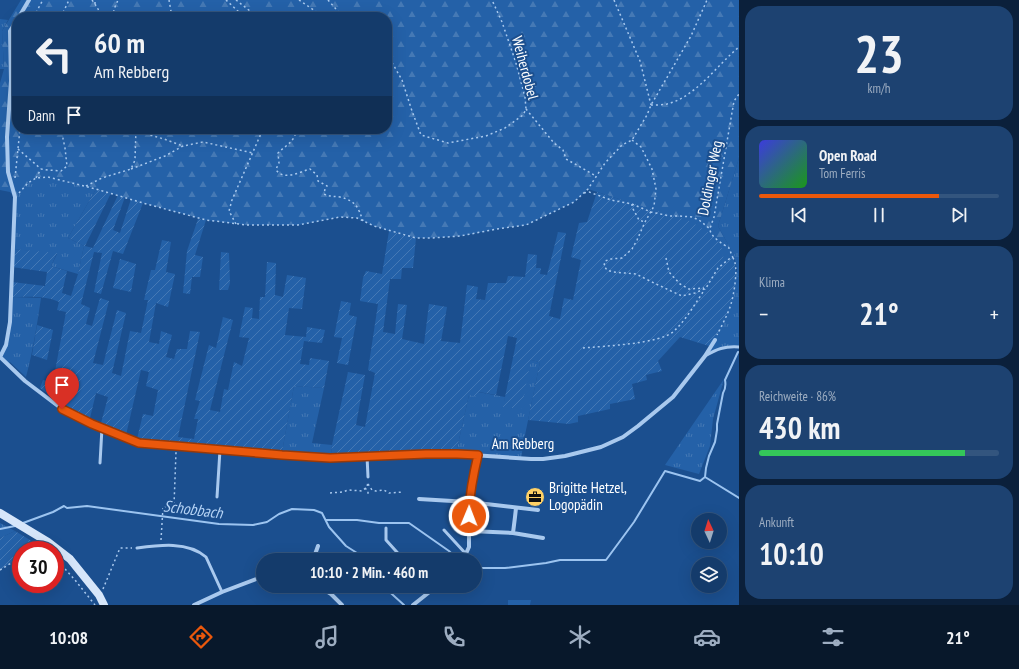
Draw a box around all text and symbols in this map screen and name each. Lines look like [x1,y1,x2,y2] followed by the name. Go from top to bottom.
[854,20,904,87] text: 23
[94,24,145,61] text: 60 m
[28,28,80,80] icon: left
[508,34,543,102] street label: Weiherdobel
[94,60,169,83] text: Am Rebberg
[867,80,891,97] text: km/h
[63,104,85,126] icon: arrive
[28,106,55,125] text: Dann
[693,139,726,217] street label: Doldinger Weg
[819,146,877,165] text: Open Road
[819,165,865,182] text: Tom Ferris
[788,204,810,226] icon: previous
[868,204,890,226] icon: pause
[948,204,970,226] icon: next
[759,274,785,291] text: Klima
[859,294,899,333] text: 21°
[759,300,768,328] text: −
[990,300,999,328] text: +
[45,368,79,409] pin
[51,374,73,396] icon: arrive
[759,388,836,405] text: Reichweite · 86%
[759,408,840,447] text: 430 km
[492,434,554,453] street label: Am Rebberg
[549,478,627,514] place label: Brigitte Hetzel, Logopädin
[524,486,546,508] office icon: Brigitte Hetzel, Logopädin
[162,495,225,523] water label: Schobbach
[448,495,490,537] position arrow
[691,513,727,549] north arrow
[691,513,727,593] map controls
[759,514,794,531] text: Ankunft
[759,534,824,573] text: 10:10
[12,541,64,593] speed limit sign: 30
[691,557,727,593] button: layers
[310,563,428,582] text: 10:10 · 2 Min. · 460 m
[187,623,215,651] icon: directions
[313,623,341,651] icon: music
[440,623,468,651] icon: phone
[566,623,594,651] icon: climate
[693,623,721,651] icon: car
[819,623,847,651] icon: filters
[49,626,88,649] text: 10:08
[946,626,970,649] text: 21°

